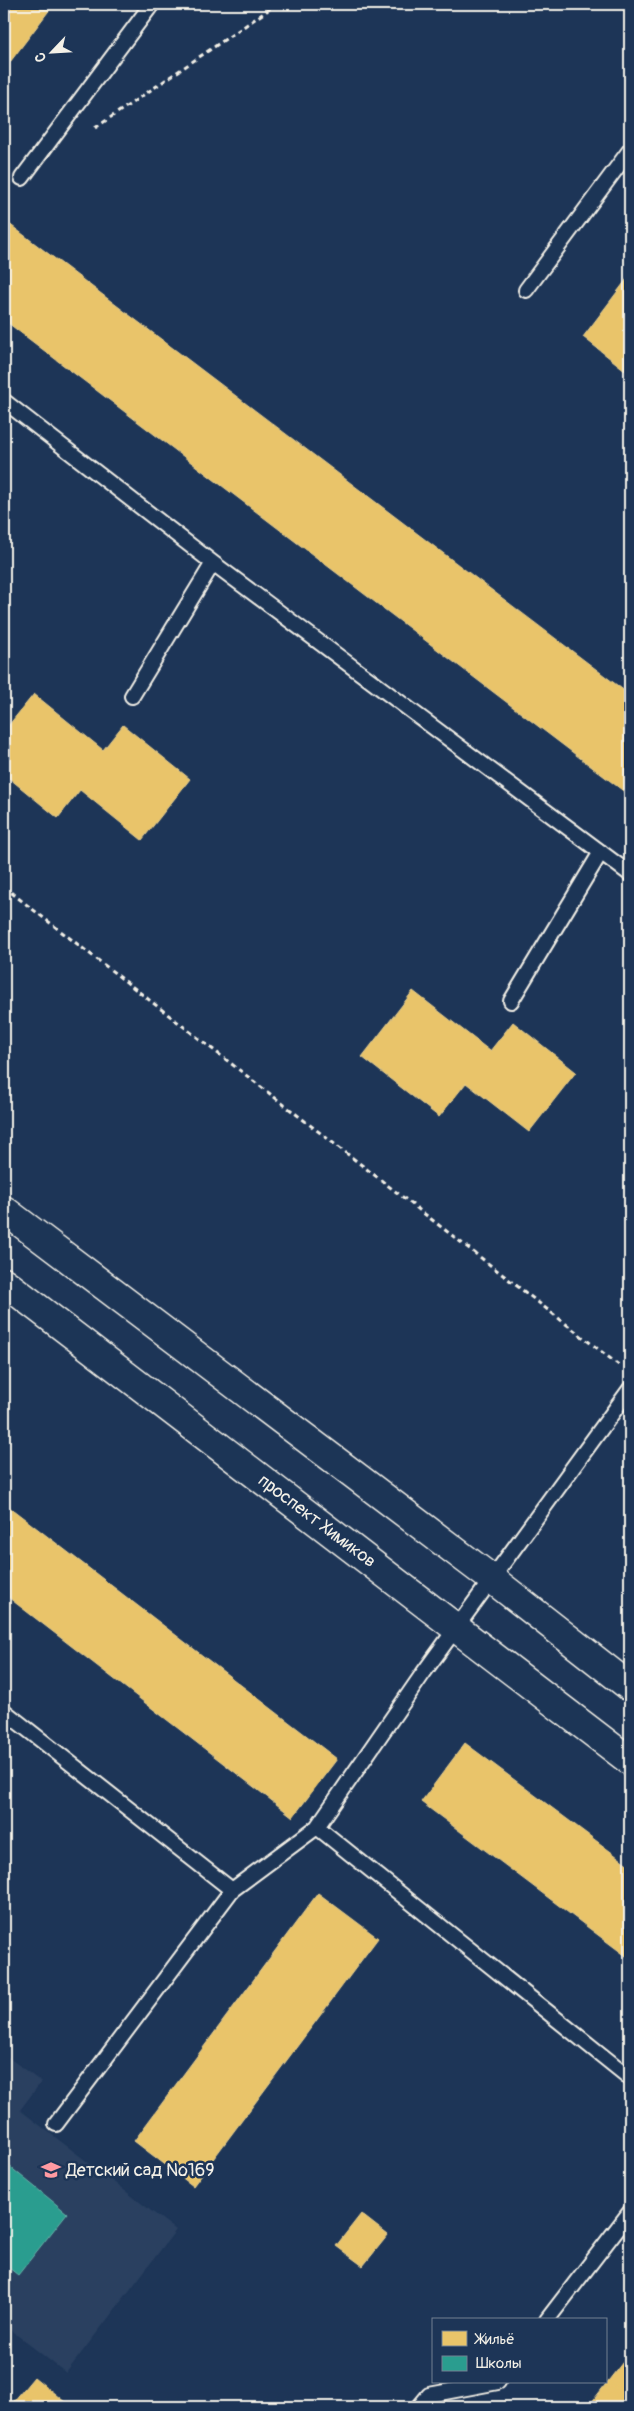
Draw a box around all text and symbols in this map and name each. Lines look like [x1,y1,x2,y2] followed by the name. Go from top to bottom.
[28,28,78,78] north arrow
[31,49,50,65] text: С
[253,1469,381,1573] street label: проспект Химиков
[40,2159,62,2181] school or university icon: Детский сад №169
[65,2159,215,2182] place label: Детский сад №169
[432,2318,606,2384] legend
[474,2330,515,2349] text: Жильё
[476,2354,522,2373] text: Школы

